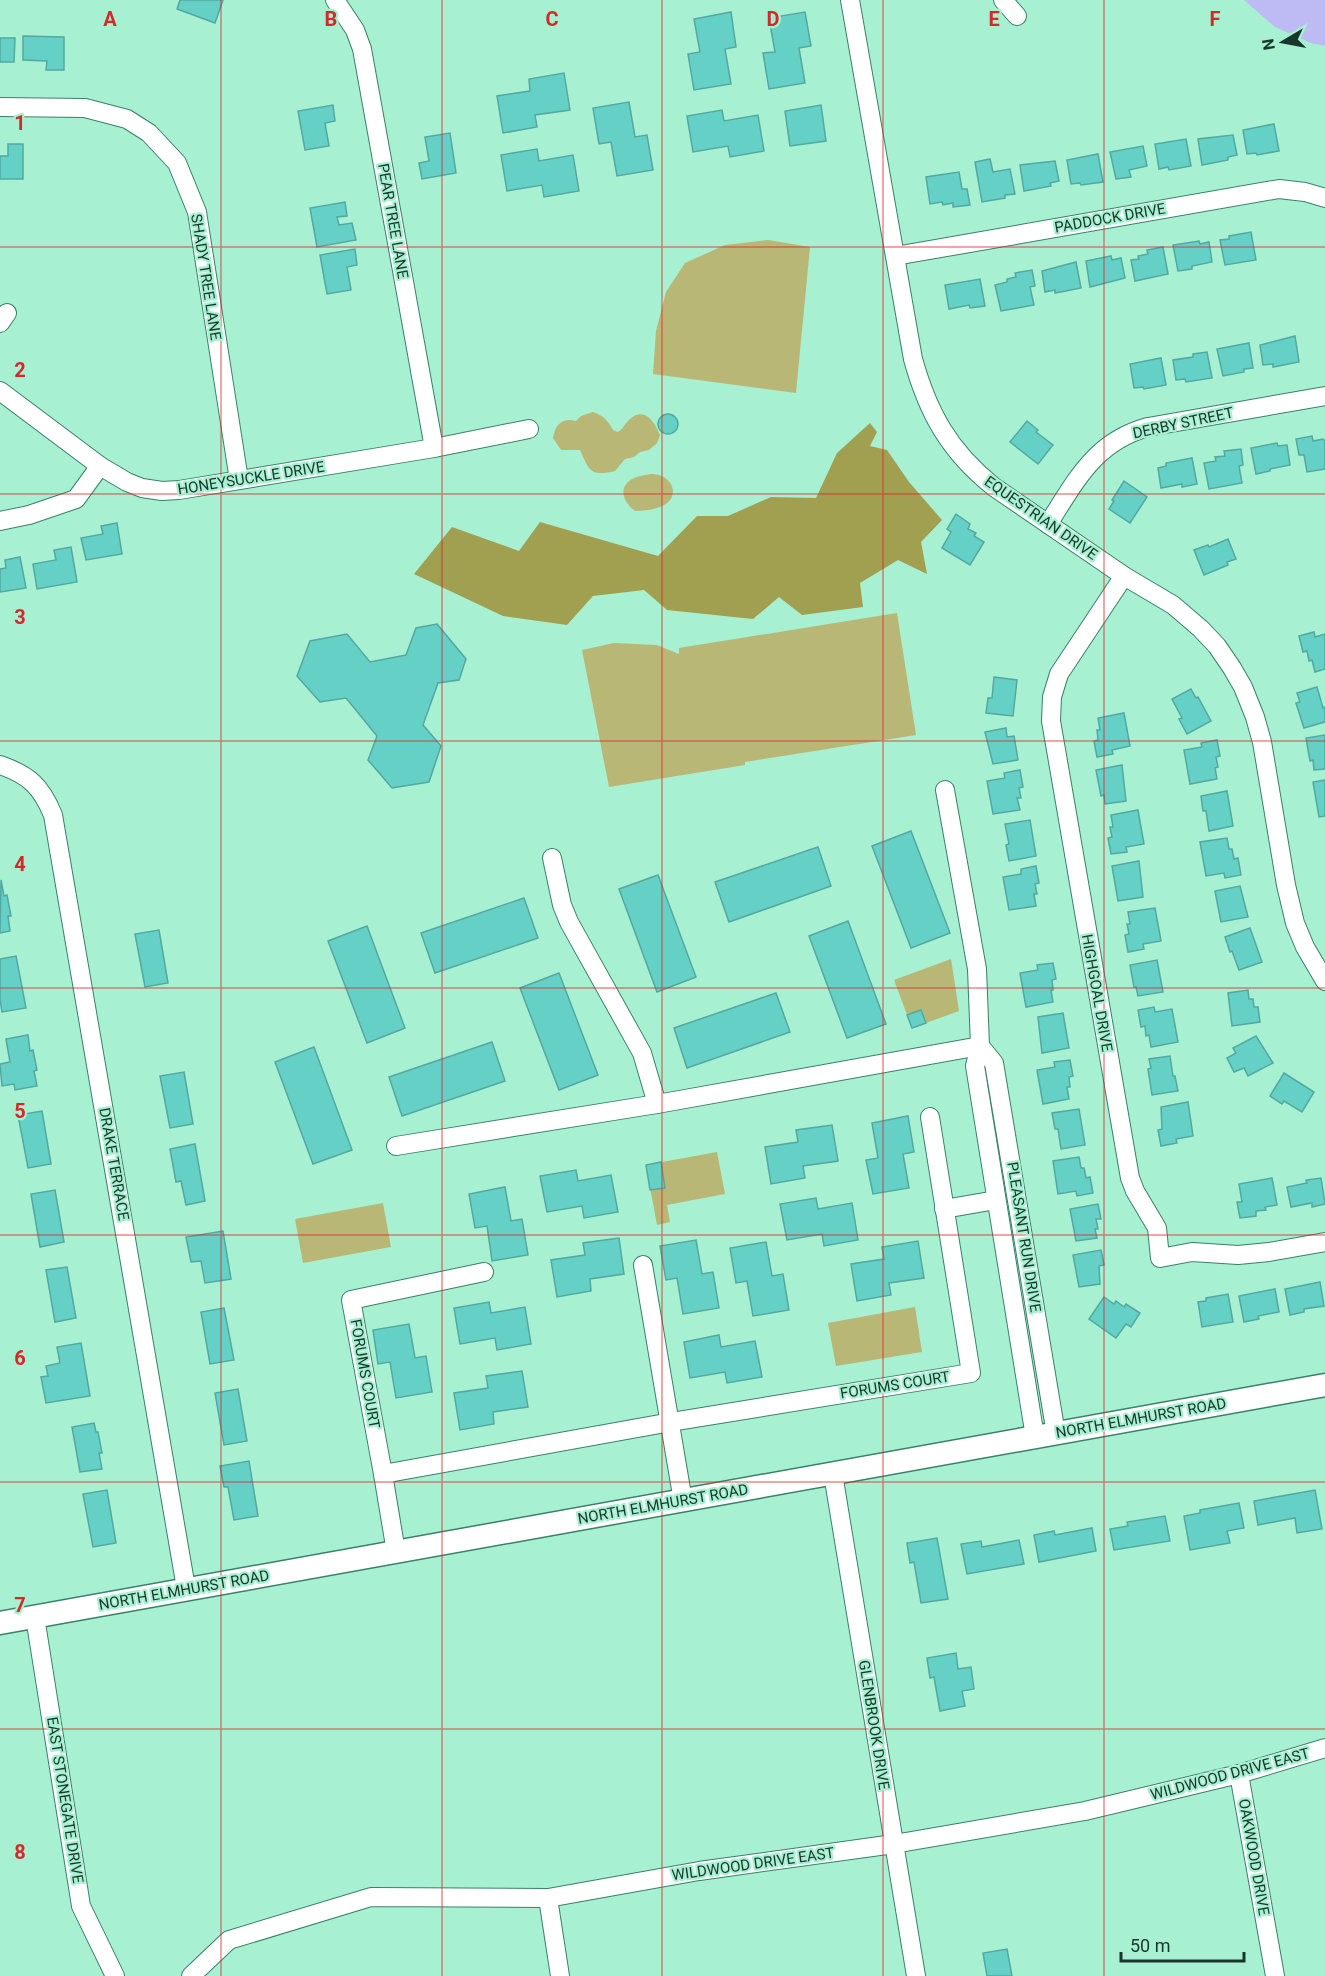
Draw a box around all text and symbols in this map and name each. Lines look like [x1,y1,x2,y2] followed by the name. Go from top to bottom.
[103,7,117,31] text: A
[325,7,337,31] text: B
[545,7,559,31] text: C
[767,7,780,31] text: D
[988,7,1000,31] text: E
[1210,7,1221,31] text: F
[1253,12,1313,72] north arrow
[1258,37,1279,52] text: N
[14,111,26,135] text: 1
[374,162,412,280] street label: PEAR TREE LANE
[1053,199,1167,237] street label: PADDOCK DRIVE
[187,213,225,342] street label: SHADY TREE LANE
[14,358,26,382] text: 2
[1131,404,1235,442] street label: DERBY STREET
[176,457,326,499] street label: HONEYSUCKLE DRIVE
[981,472,1101,564] street label: EQUESTRIAN DRIVE
[14,605,26,629] text: 3
[14,852,26,876] text: 4
[1078,933,1116,1054] street label: HIGHGOAL DRIVE
[14,1099,26,1123] text: 5
[95,1106,133,1222] street label: DRAKE TERRACE
[1003,1161,1045,1314] street label: PLEASANT RUN DRIVE
[347,1318,383,1430] street label: FORUMS COURT
[14,1346,26,1370] text: 6
[839,1367,951,1403] street label: FORUMS COURT
[1054,1394,1228,1442] street label: NORTH ELMHURST ROAD
[576,1480,750,1528] street label: NORTH ELMHURST ROAD
[97,1566,271,1614] street label: NORTH ELMHURST ROAD
[14,1593,26,1617] text: 7
[855,1659,893,1792] street label: GLENBROOK DRIVE
[43,1715,87,1885] street label: EAST STONEGATE DRIVE
[1148,1744,1312,1804] street label: WILDWOOD DRIVE EAST
[1235,1797,1273,1917] street label: OAKWOOD DRIVE
[14,1840,26,1864] text: 8
[671,1844,835,1884] street label: WILDWOOD DRIVE EAST
[1121,1925,1244,1963] scale bar
[1130,1935,1170,1956] text: 50 m

